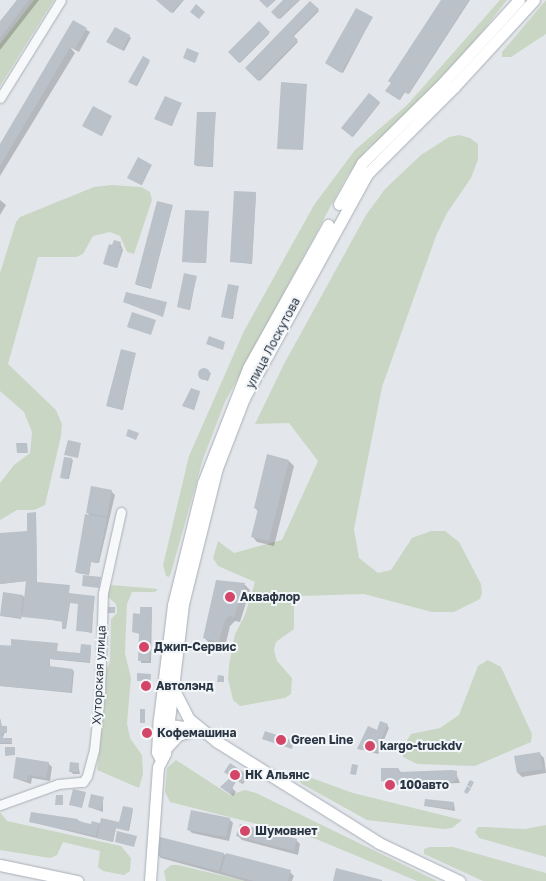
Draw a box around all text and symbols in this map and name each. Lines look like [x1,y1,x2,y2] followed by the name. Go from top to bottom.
[243,295,303,391] street label: улица Лоскутова
[240,590,300,604] place label: Аквафлор
[224,591,236,603] marker: Аквафлор
[89,625,109,725] street label: Хуторская улица
[154,640,236,654] place label: Джип-Сервис
[138,641,150,653] marker: Джип-Сервис
[156,679,213,693] place label: Автолэнд
[140,680,152,692] marker: Автолэнд
[157,726,236,740] place label: Кофемашина
[141,727,153,739] marker: Кофемашина
[291,733,353,747] place label: Green Line
[275,734,287,746] marker: Green Line
[380,739,462,753] place label: kargo-truckdv
[364,740,376,752] marker: kargo-truckdv
[245,768,310,782] place label: НК Альянс
[229,769,241,781] marker: НК Альянс
[400,778,449,792] place label: 100авто
[384,779,396,791] marker: 100авто
[255,824,318,838] place label: Шумовнет
[239,825,251,837] marker: Шумовнет

